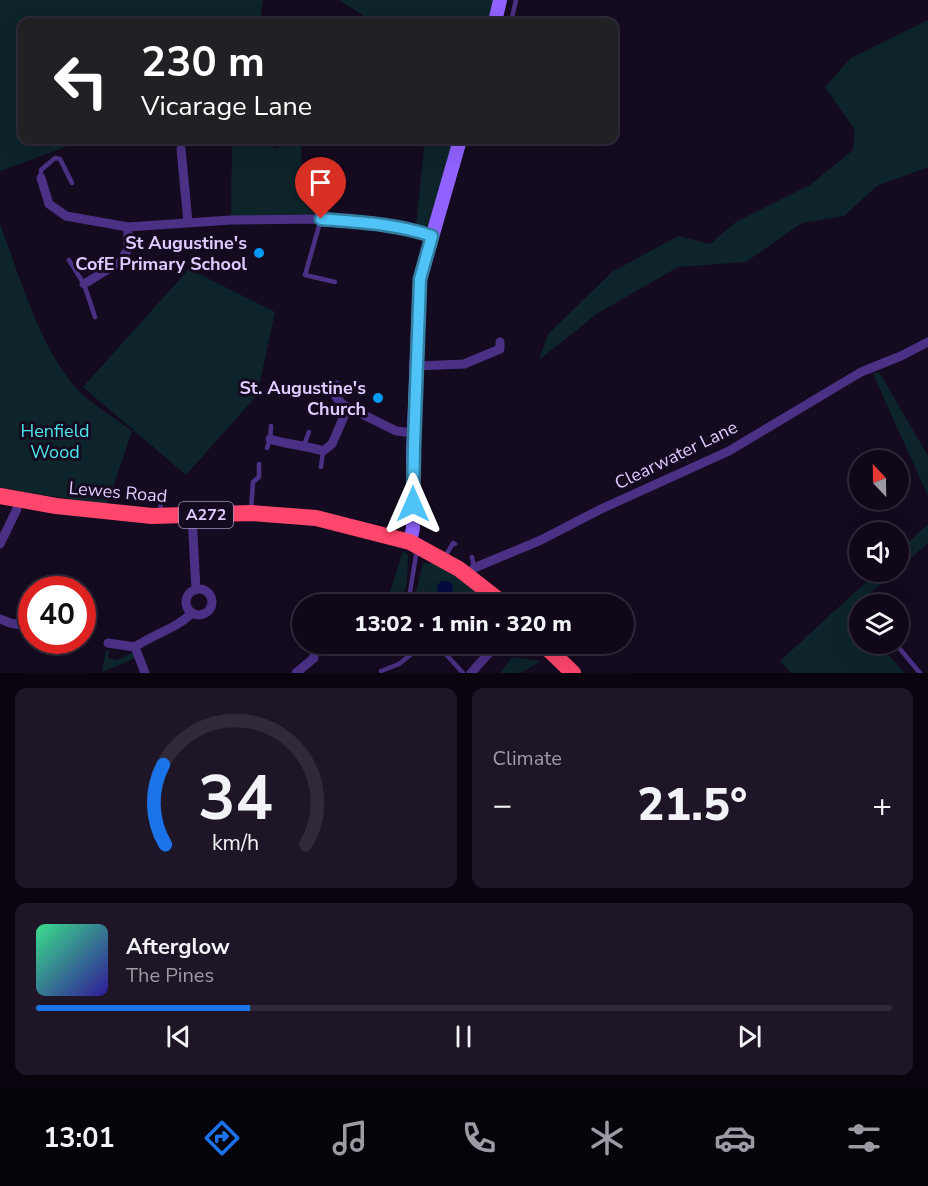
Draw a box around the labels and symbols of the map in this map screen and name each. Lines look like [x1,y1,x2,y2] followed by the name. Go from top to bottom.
[295,157,346,219] pin
[75,231,247,276] place label: St Augustine's CofE Primary School
[252,246,266,260] marker: St Augustine's CofE Primary School
[239,376,366,421] place label: St. Augustine's Church
[371,391,385,405] marker: St. Augustine's Church
[611,415,741,495] street label: Clearwater Lane
[21,419,89,464] park label: Henfield Wood
[849,450,909,510] north arrow
[381,472,445,536] position arrow
[68,476,168,508] street label: Lewes Road
[179,502,233,528] road number: A272
[18,576,96,654] speed limit sign: 40

